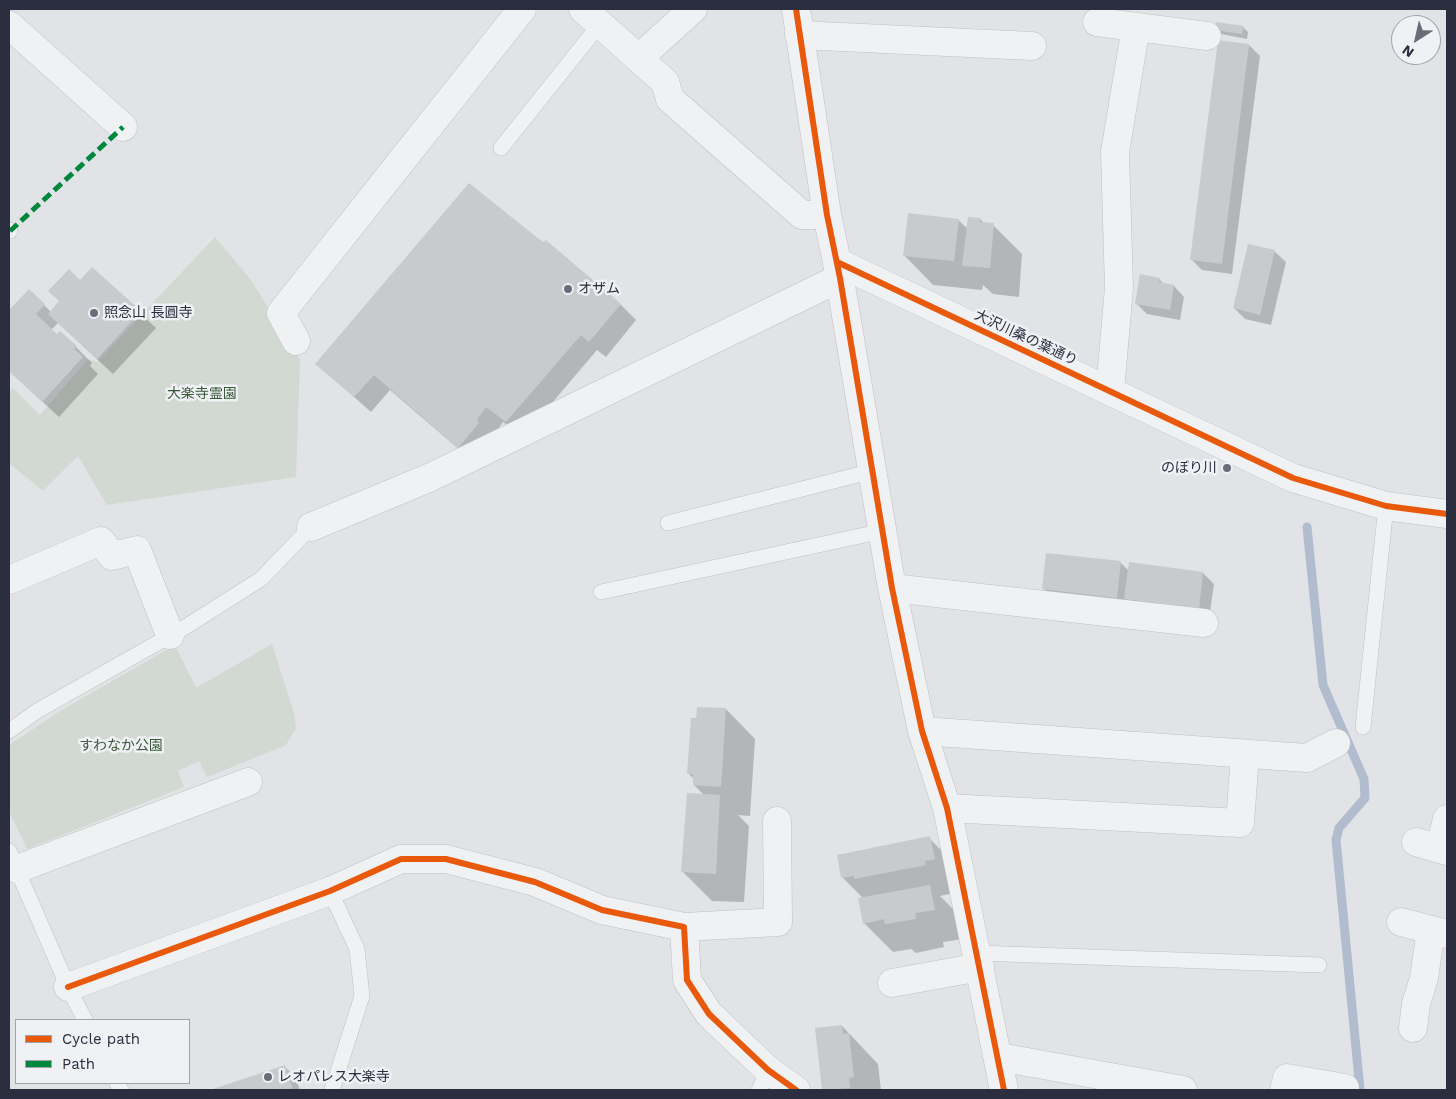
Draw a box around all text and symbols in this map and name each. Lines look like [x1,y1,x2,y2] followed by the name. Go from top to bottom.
[1391,15,1441,65] north arrow
[1399,42,1417,61] text: N
[578,281,620,297] place label: オザム
[562,283,574,295] marker: オザム
[104,305,193,321] place label: 照念山 長圓寺
[88,307,100,319] marker: 照念山 長圓寺
[972,307,1080,369] street label: 大沢川桑の葉通り
[167,386,237,402] park label: 大楽寺霊園
[1161,460,1217,476] place label: のぼり川
[1221,462,1233,474] marker: のぼり川
[79,738,163,754] park label: すわなか公園
[15,1019,190,1084] legend
[62,1030,140,1048] text: Cycle path
[62,1055,95,1073] text: Path
[278,1069,390,1085] place label: レオパレス大楽寺
[262,1071,274,1083] marker: レオパレス大楽寺

